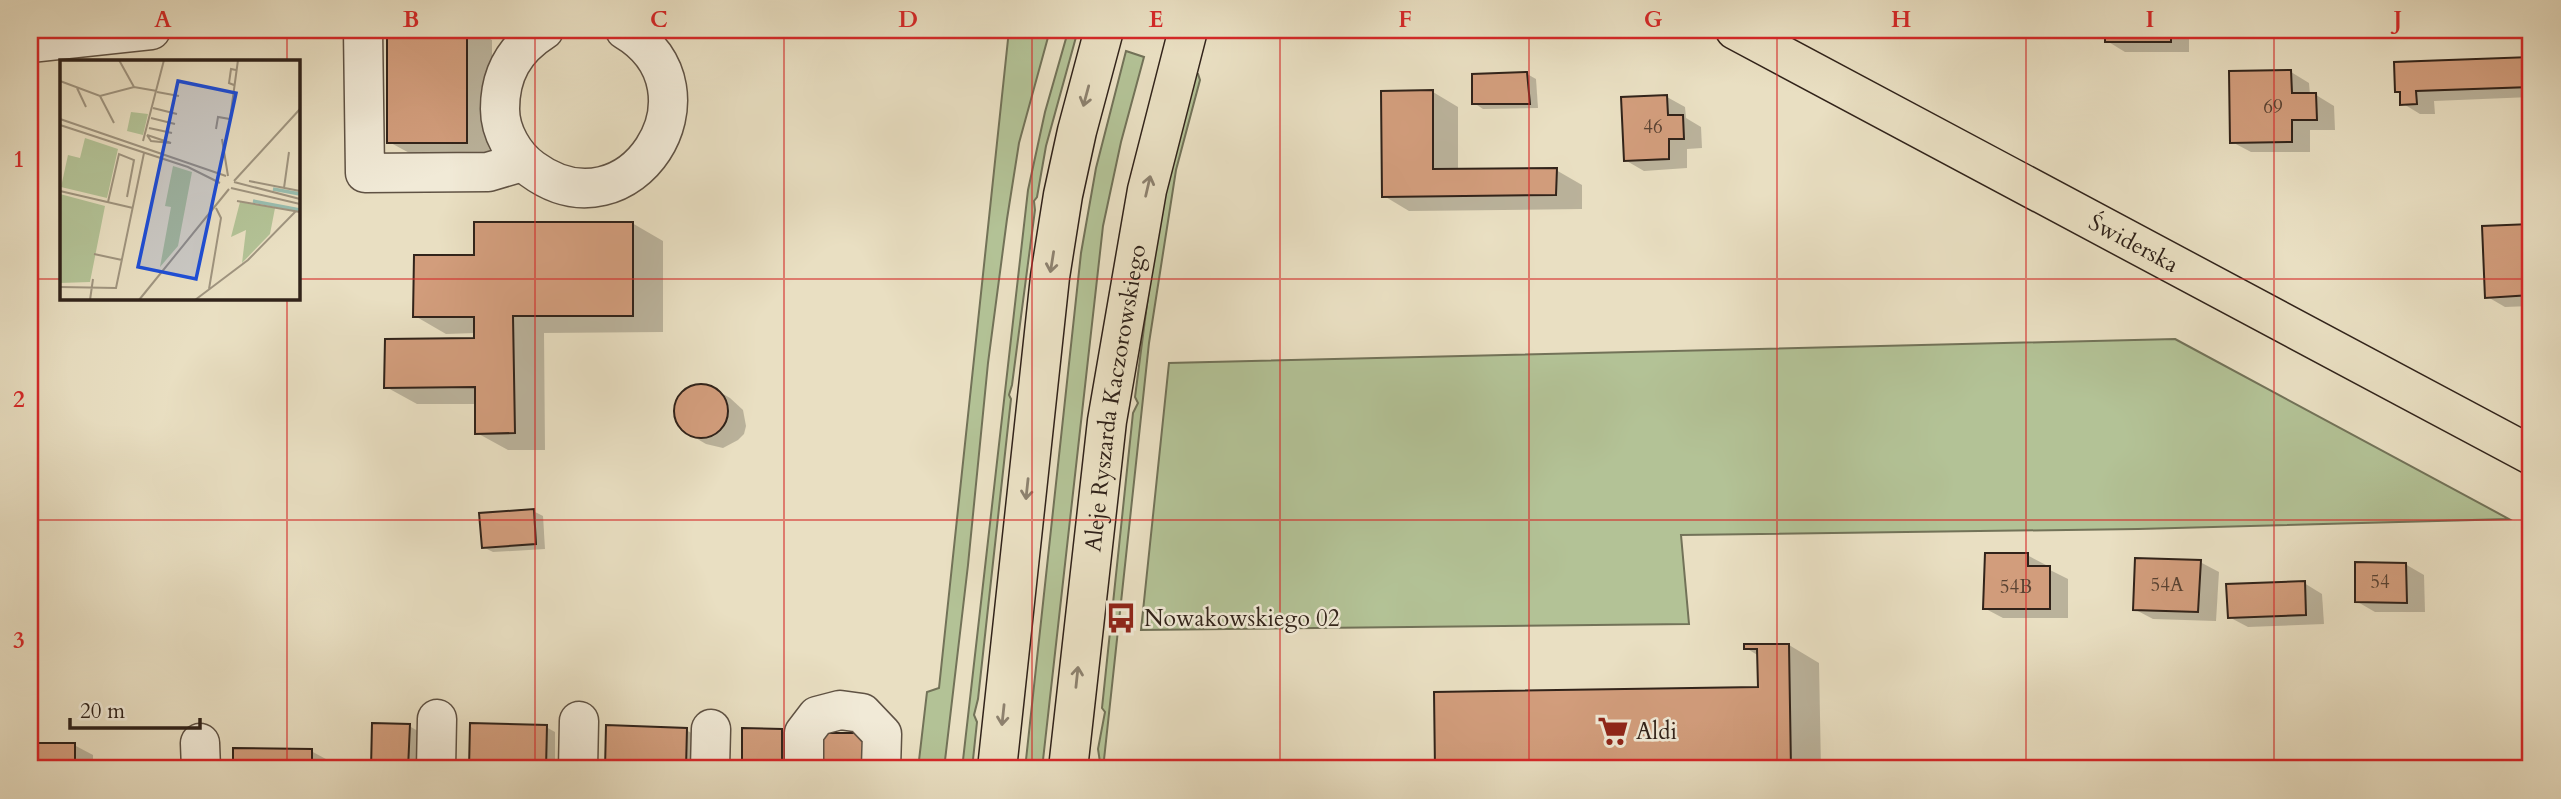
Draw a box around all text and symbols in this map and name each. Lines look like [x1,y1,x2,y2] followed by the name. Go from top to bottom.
[154,4,172,35] text: A
[403,4,419,35] text: B
[650,4,668,35] text: C
[898,4,918,35] text: D
[1149,4,1163,35] text: E
[1398,4,1412,35] text: F
[1644,4,1663,35] text: G
[1891,4,1911,35] text: H
[2146,4,2154,35] text: I
[2391,4,2402,35] text: J
[60,60,299,299] inset map
[1079,84,1092,107] one-way arrow
[2263,94,2283,120] house number: 69
[1643,114,1663,140] house number: 46
[13,144,25,175] text: 1
[1142,175,1155,198] one-way arrow
[2083,205,2184,280] street label: Świderska
[1077,242,1153,553] street label: Aleje Ryszarda Kaczorowskiego
[1045,251,1058,273] one-way arrow
[13,384,25,415] text: 2
[1020,477,1033,499] one-way arrow
[2370,569,2390,595] house number: 54
[2151,572,2184,598] house number: 54A
[2000,574,2032,600] house number: 54B
[1104,601,1138,635] bus stop icon: Nowakowskiego 02
[1144,603,1340,634] place label: Nowakowskiego 02
[13,625,25,656] text: 3
[1071,666,1084,689] one-way arrow
[70,687,200,731] scale bar
[80,697,125,726] text: 20 m
[996,703,1009,726] one-way arrow
[1596,714,1630,748] supermarket icon: Aldi
[1636,716,1677,747] place label: Aldi

